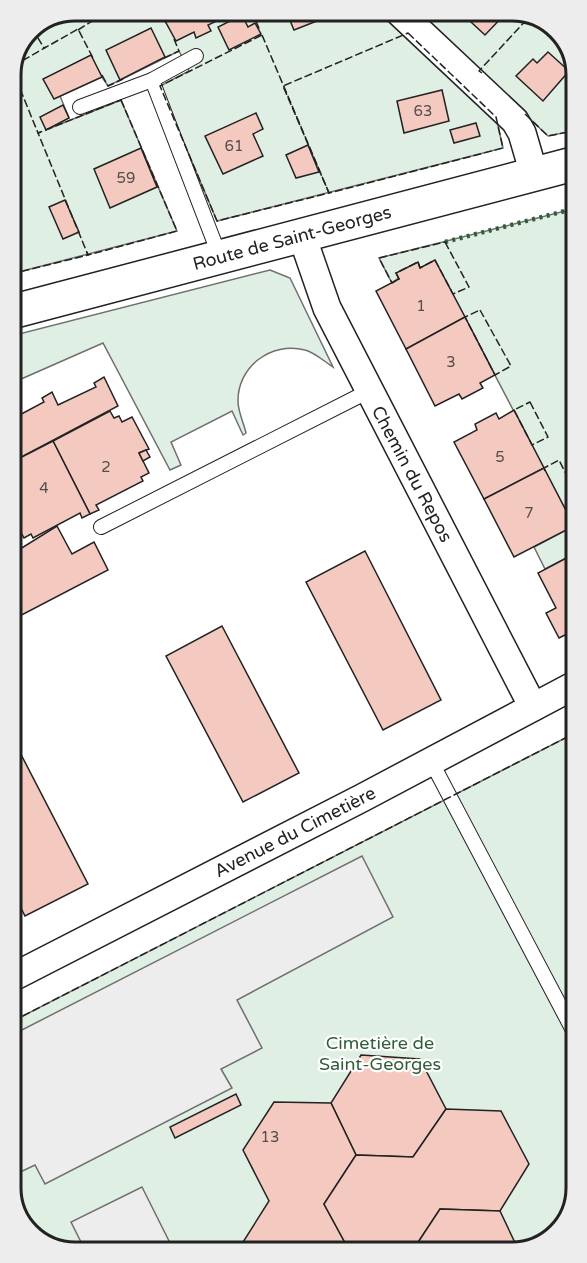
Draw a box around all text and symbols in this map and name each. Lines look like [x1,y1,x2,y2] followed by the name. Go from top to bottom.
[414,102,432,120] house number: 63
[225,137,243,155] house number: 61
[117,169,135,187] house number: 59
[190,201,394,275] street label: Route de Saint-Georges
[416,297,426,315] house number: 1
[446,353,456,371] house number: 3
[367,402,457,546] street label: Chemin du Repos
[495,448,505,466] house number: 5
[101,458,111,476] house number: 2
[39,479,49,497] house number: 4
[524,504,534,522] house number: 7
[211,782,379,882] street label: Avenue du Cimetière
[319,1032,441,1075] park label: Cimetière de Saint-Georges
[261,1128,279,1146] house number: 13

